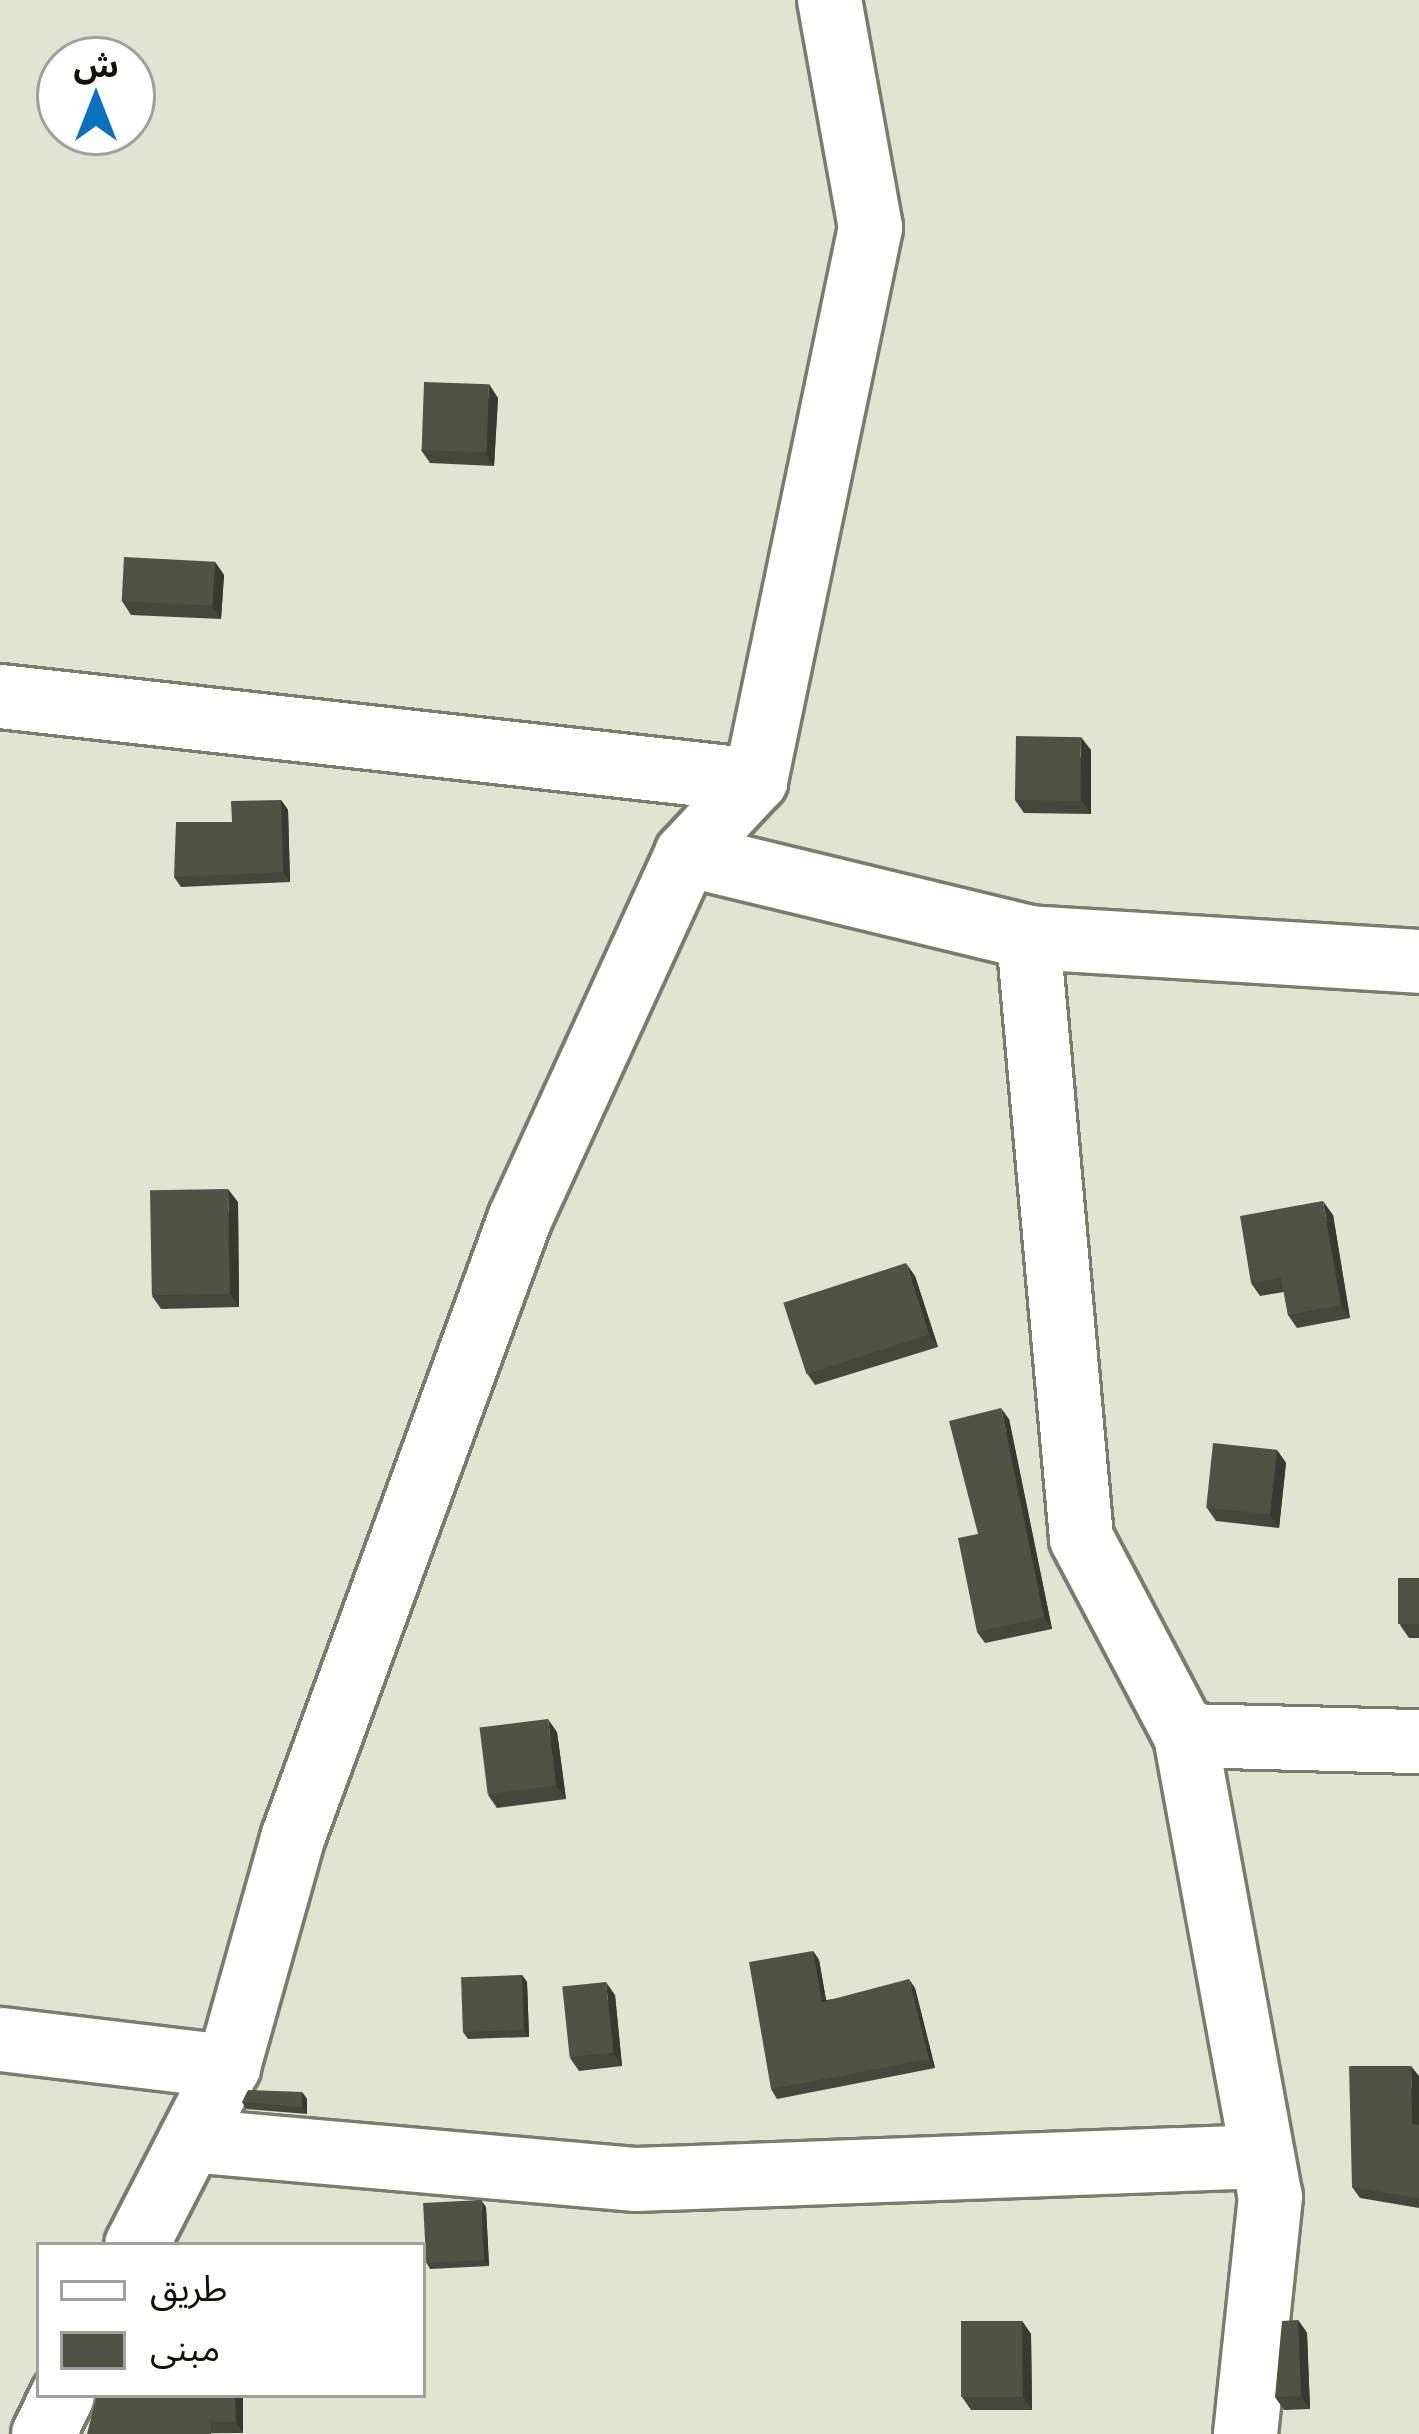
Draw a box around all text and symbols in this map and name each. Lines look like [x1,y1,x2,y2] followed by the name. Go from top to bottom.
[36,36,156,156] north arrow
[73,41,119,85] text: ش
[36,2242,426,2398] legend
[150,2262,227,2310] text: طريق
[150,2322,220,2370] text: مبنى

